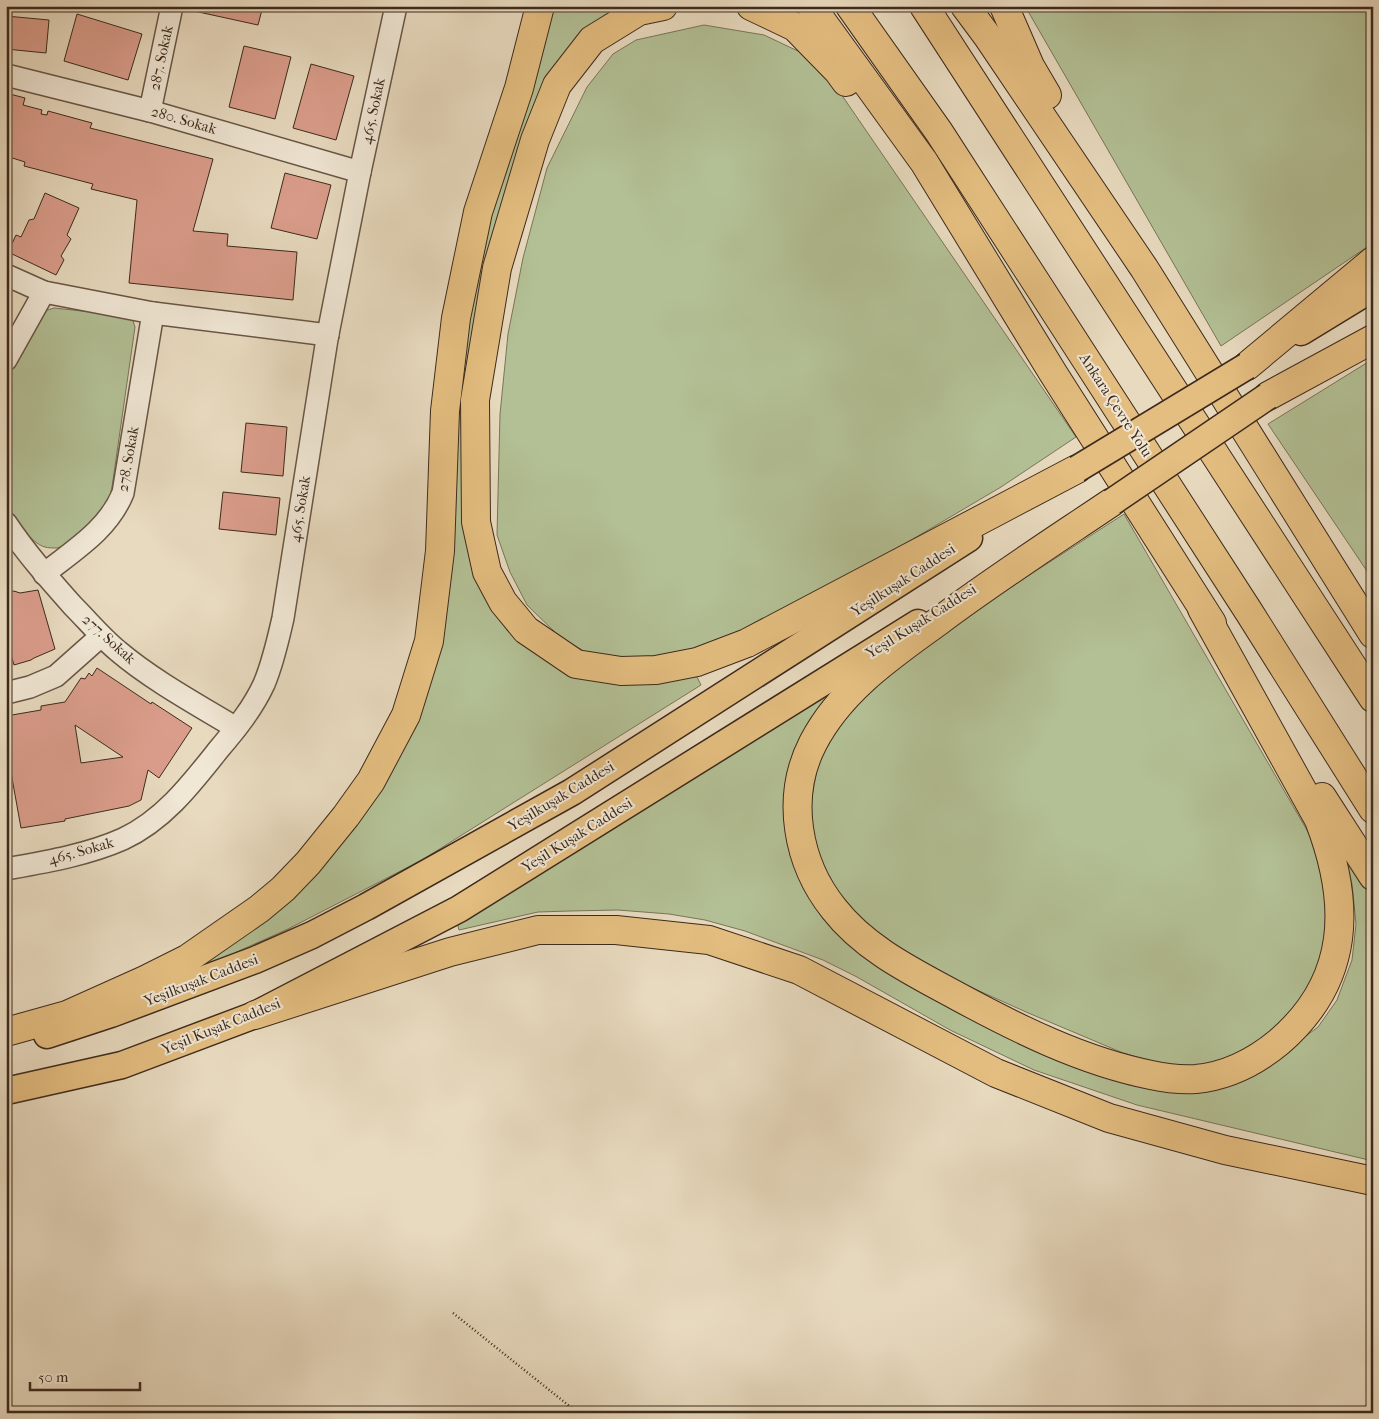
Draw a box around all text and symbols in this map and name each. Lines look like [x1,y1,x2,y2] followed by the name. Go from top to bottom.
[145,24,177,92] street label: 287. Sokak
[357,76,389,146] street label: 465. Sokak
[149,102,219,138] street label: 280. Sokak
[1075,349,1157,461] street label: Ankara Çevre Yolu
[113,425,143,493] street label: 278. Sokak
[286,474,314,544] street label: 465. Sokak
[847,539,959,621] street label: Yeşilkuşak Caddesi
[862,579,980,663] street label: Yeşil Kuşak Caddesi
[79,610,140,668] street label: 277. Sokak
[504,757,618,835] street label: Yeşilkuşak Caddesi
[518,793,636,877] street label: Yeşil Kuşak Caddesi
[46,833,116,869] street label: 465. Sokak
[140,950,261,1010] street label: Yeşilkuşak Caddesi
[158,994,284,1058] street label: Yeşil Kuşak Caddesi
[30,1359,140,1391] scale bar
[38,1368,69,1386] text: 50 m

